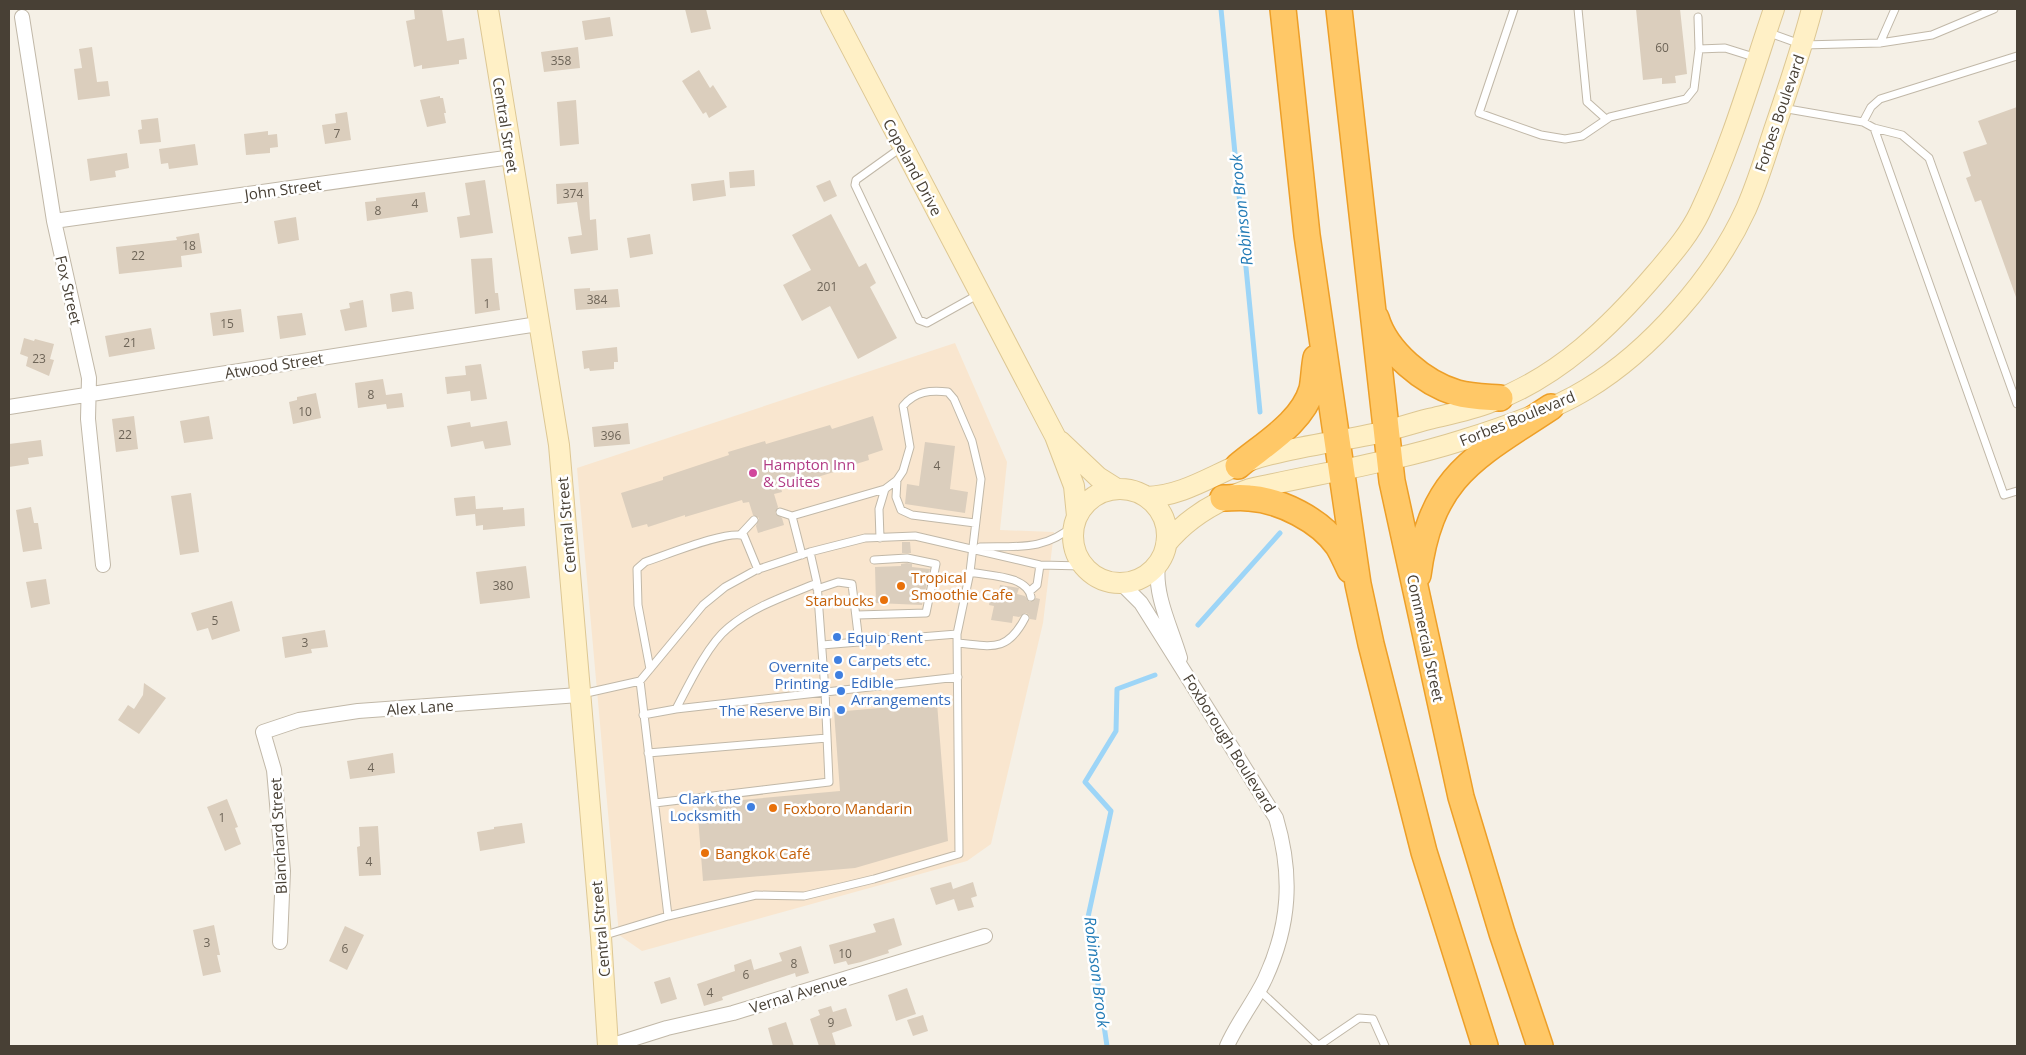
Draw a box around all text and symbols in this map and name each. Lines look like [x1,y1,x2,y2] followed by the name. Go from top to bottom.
[1655,39,1669,56] house number: 60
[551,52,571,69] house number: 358
[1750,52,1808,174] street label: Forbes Boulevard
[489,76,523,174] street label: Central Street
[879,115,947,219] street label: Copeland Drive
[334,125,341,142] house number: 7
[1224,152,1258,267] water label: Robinson Brook
[241,174,323,205] street label: John Street
[563,185,583,202] house number: 374
[412,195,419,212] house number: 4
[375,202,382,219] house number: 8
[182,237,196,254] house number: 18
[131,247,145,264] house number: 22
[51,253,87,327] street label: Fox Street
[817,278,837,295] house number: 201
[587,291,607,308] house number: 384
[484,295,490,312] house number: 1
[220,315,234,332] house number: 15
[123,334,137,351] house number: 21
[223,347,325,383] street label: Atwood Street
[32,350,46,367] house number: 23
[368,386,375,403] house number: 8
[1456,386,1578,450] street label: Forbes Boulevard
[298,403,312,420] house number: 10
[118,426,132,443] house number: 22
[601,427,621,444] house number: 396
[763,454,856,491] place label: Hampton Inn & Suites
[934,457,941,474] house number: 4
[747,467,759,479] marker: Hampton Inn & Suites
[552,476,580,574] street label: Central Street
[911,567,1013,604] place label: Tropical Smoothie Cafe
[1403,572,1449,704] street label: Commercial Street
[493,577,513,594] house number: 380
[895,580,907,592] marker: Tropical Smoothie Cafe
[805,590,874,610] place label: Starbucks
[878,594,890,606] marker: Starbucks
[212,612,219,629] house number: 5
[847,627,923,647] place label: Equip Rent
[831,631,843,643] marker: Equip Rent
[302,634,309,651] house number: 3
[848,650,931,670] place label: Carpets etc.
[832,654,844,666] marker: Carpets etc.
[769,656,829,693] place label: Overnite Printing
[833,669,845,681] marker: Overnite Printing
[1179,670,1281,816] street label: Foxborough Boulevard
[851,672,951,709] place label: Edible Arrangements
[835,685,847,697] marker: Edible Arrangements
[386,695,454,719] street label: Alex Lane
[719,700,831,720] place label: The Reserve Bin
[835,704,847,716] marker: The Reserve Bin
[368,759,375,776] house number: 4
[265,777,291,895] street label: Blanchard Street
[670,788,741,825] place label: Clark the Locksmith
[783,798,913,818] place label: Foxboro Mandarin
[745,801,757,813] marker: Clark the Locksmith
[767,802,779,814] marker: Foxboro Mandarin
[219,809,225,826] house number: 1
[715,843,810,863] place label: Bangkok Café
[699,847,711,859] marker: Bangkok Café
[366,853,373,870] house number: 4
[586,880,614,978] street label: Central Street
[1079,915,1115,1030] water label: Robinson Brook
[204,934,211,951] house number: 3
[342,940,349,957] house number: 6
[838,945,852,962] house number: 10
[791,955,798,972] house number: 8
[743,966,750,983] house number: 6
[747,969,849,1017] street label: Vernal Avenue
[707,984,714,1001] house number: 4
[828,1014,835,1031] house number: 9

